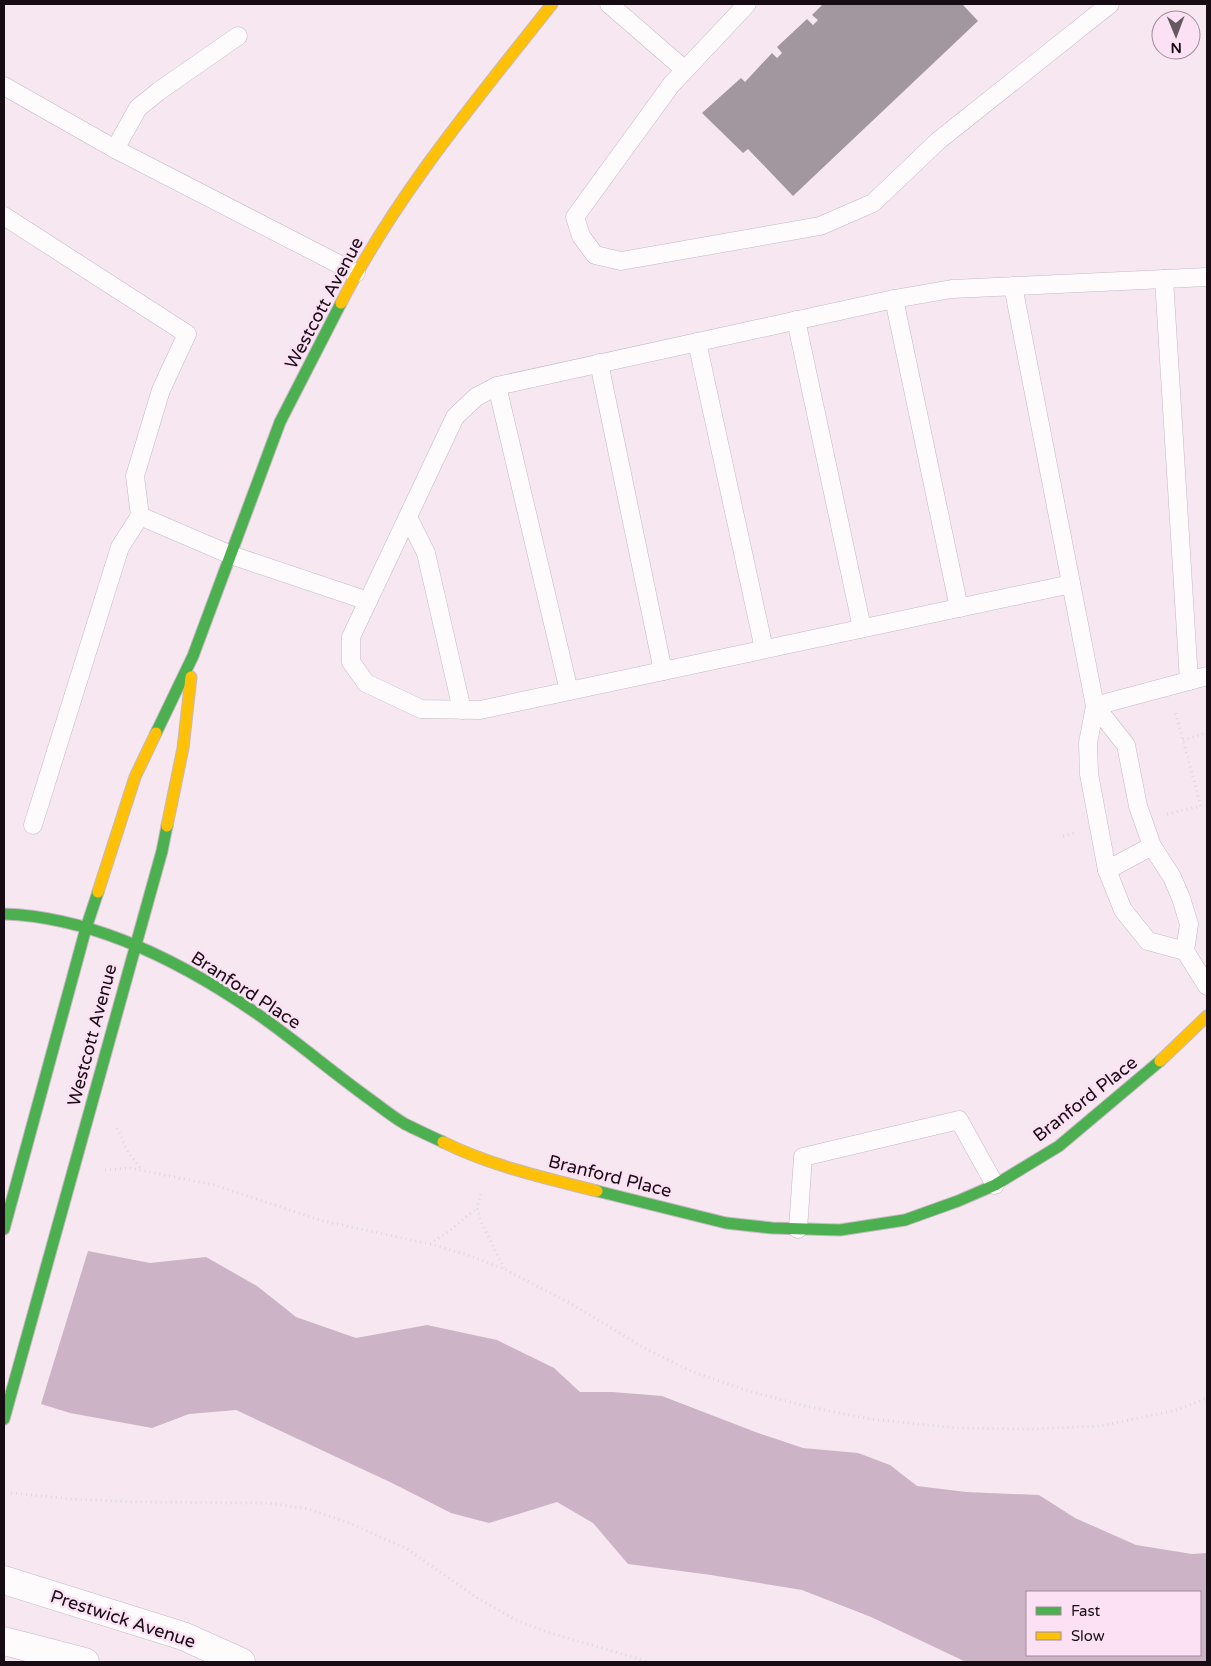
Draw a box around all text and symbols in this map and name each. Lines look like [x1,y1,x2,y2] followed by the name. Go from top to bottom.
[1151,10,1201,60] north arrow
[1170,39,1182,56] text: N
[280,233,368,373] street label: Westcott Avenue
[187,946,305,1034] street label: Branford Place
[62,962,122,1108] street label: Westcott Avenue
[1028,1051,1142,1147] street label: Branford Place
[546,1150,674,1202] street label: Branford Place
[48,1585,198,1653] street label: Prestwick Avenue
[1026,1591,1201,1656] legend
[1071,1602,1101,1620] text: Fast
[1071,1627,1105,1645] text: Slow

